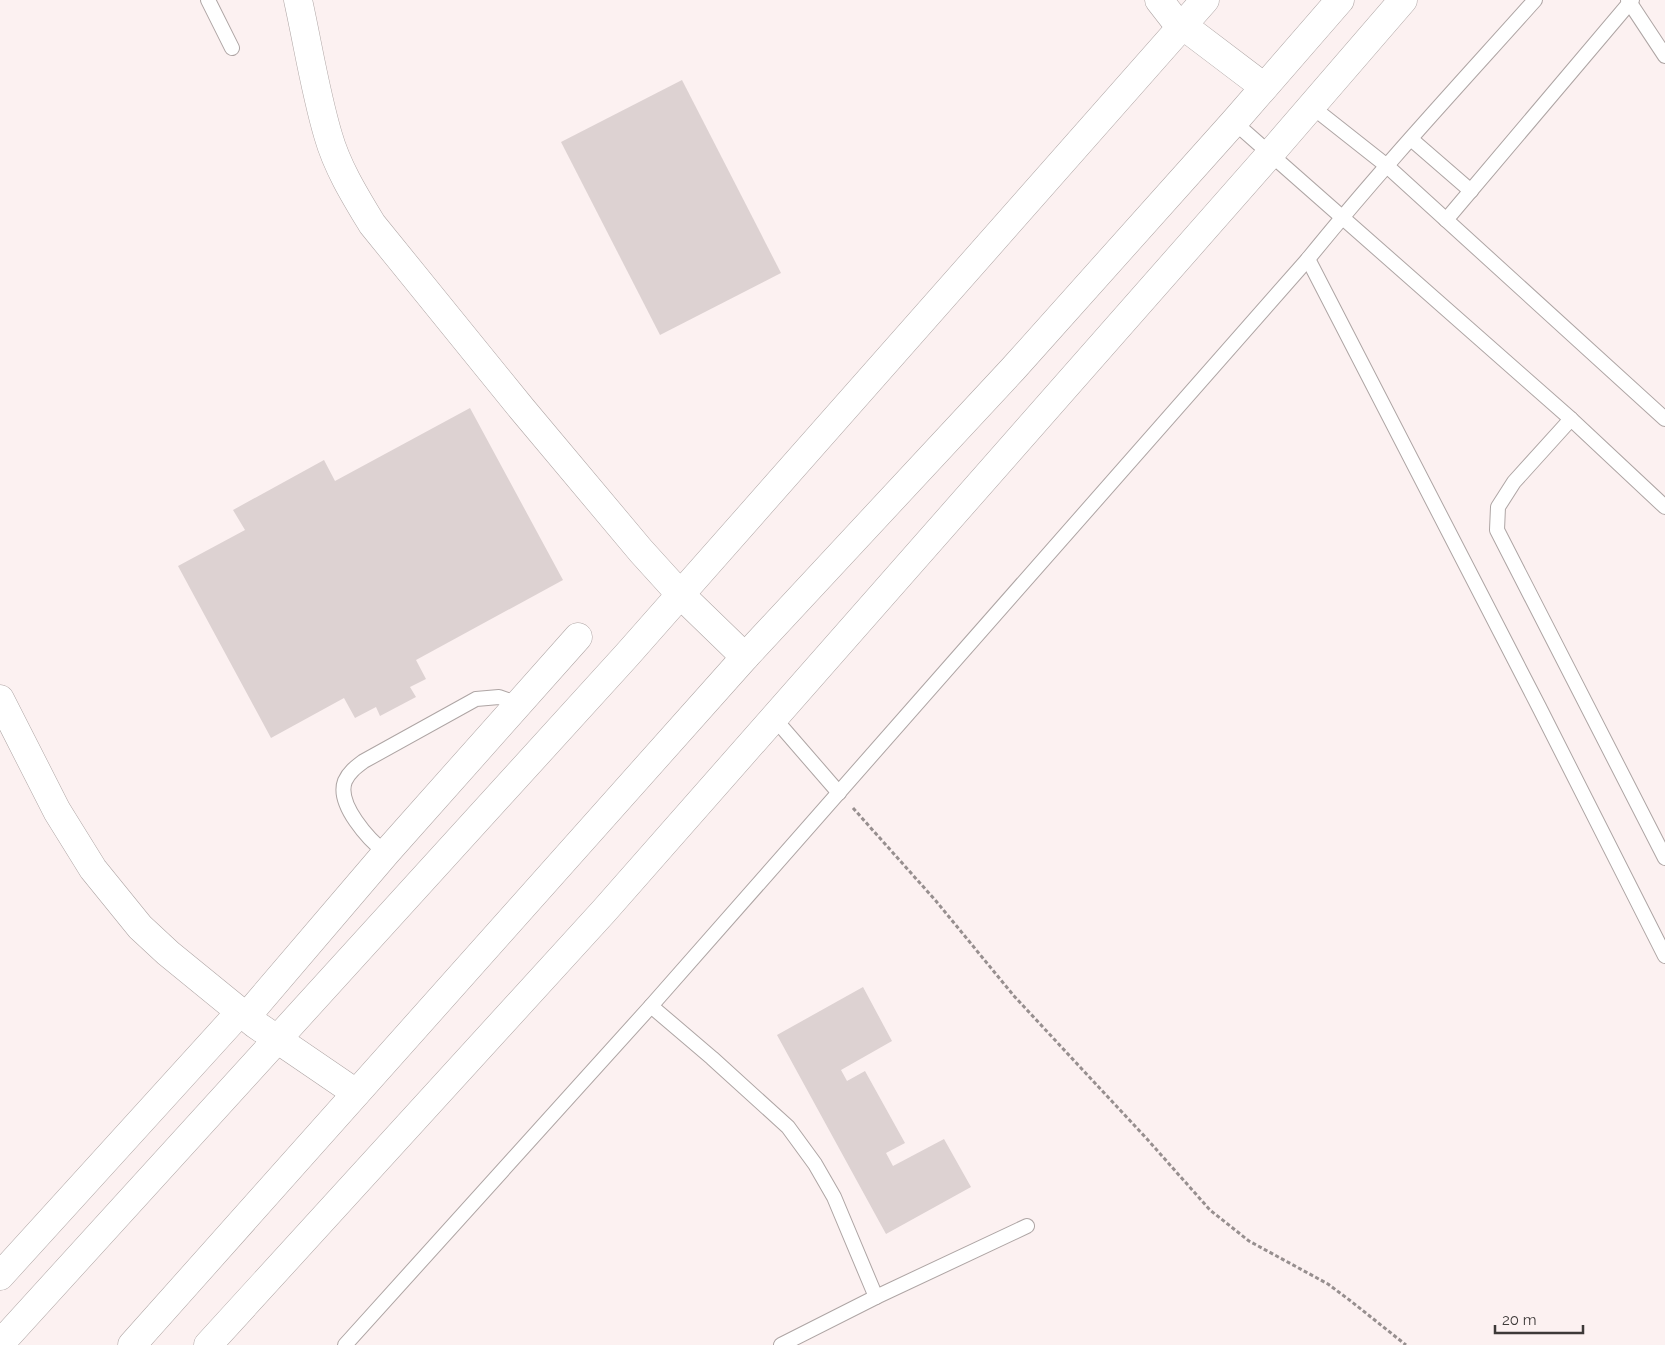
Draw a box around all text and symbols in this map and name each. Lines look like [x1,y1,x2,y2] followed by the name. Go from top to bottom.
[1495,1302,1582,1334] scale bar
[1502,1311,1537,1329] text: 20 m

